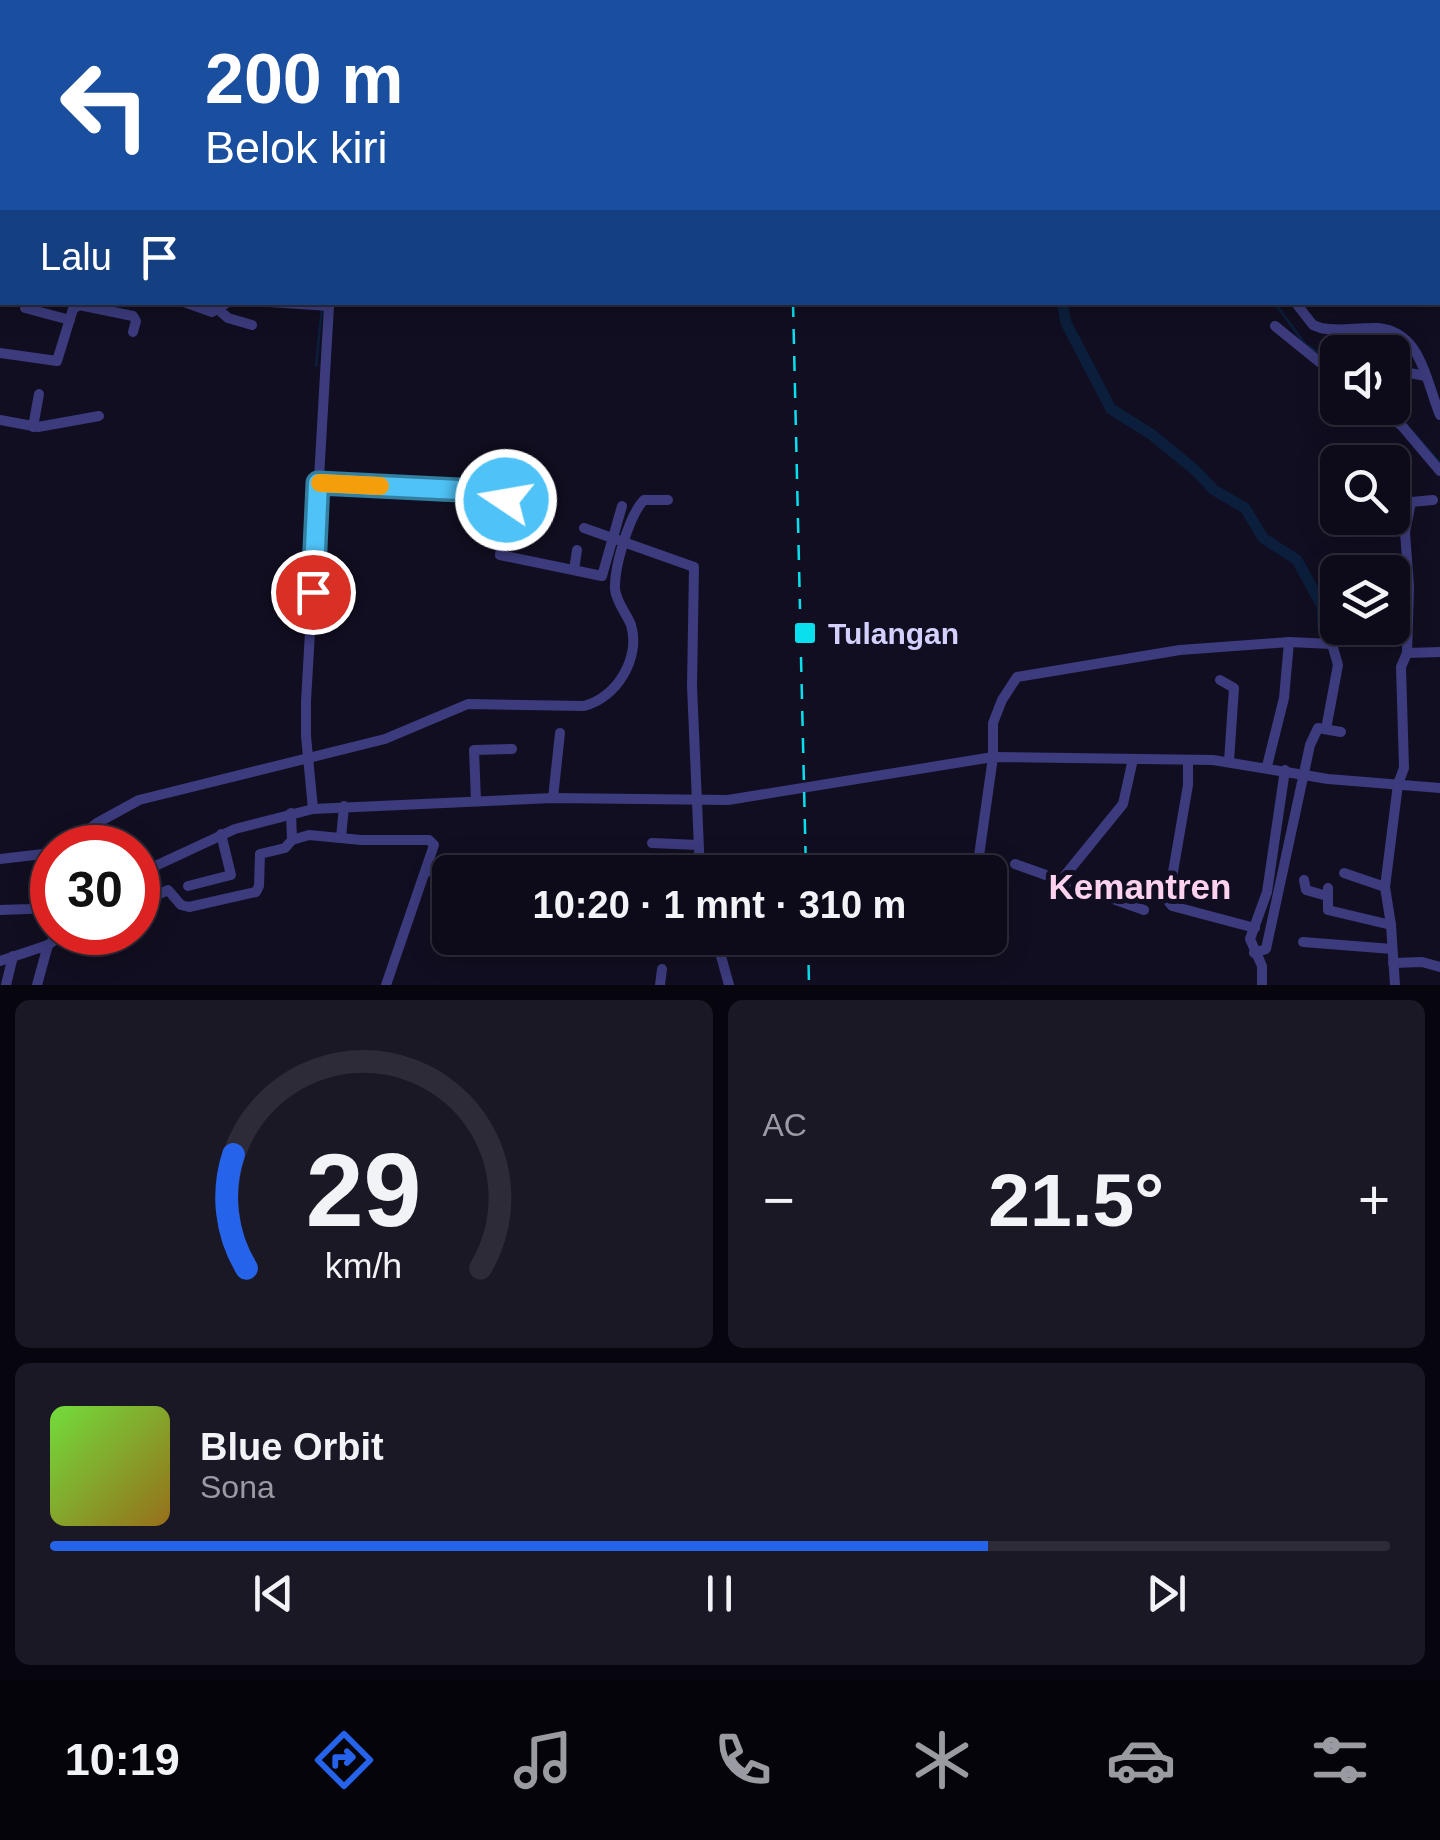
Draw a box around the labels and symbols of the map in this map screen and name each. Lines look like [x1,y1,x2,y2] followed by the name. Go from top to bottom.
[454,448,558,552] position arrow
[271,550,356,635] pin
[828,617,959,650] place label: Tulangan
[792,620,818,646] marker: Tulangan
[30,825,160,955] speed limit sign: 30
[1049,867,1231,906] district label: Kemantren

